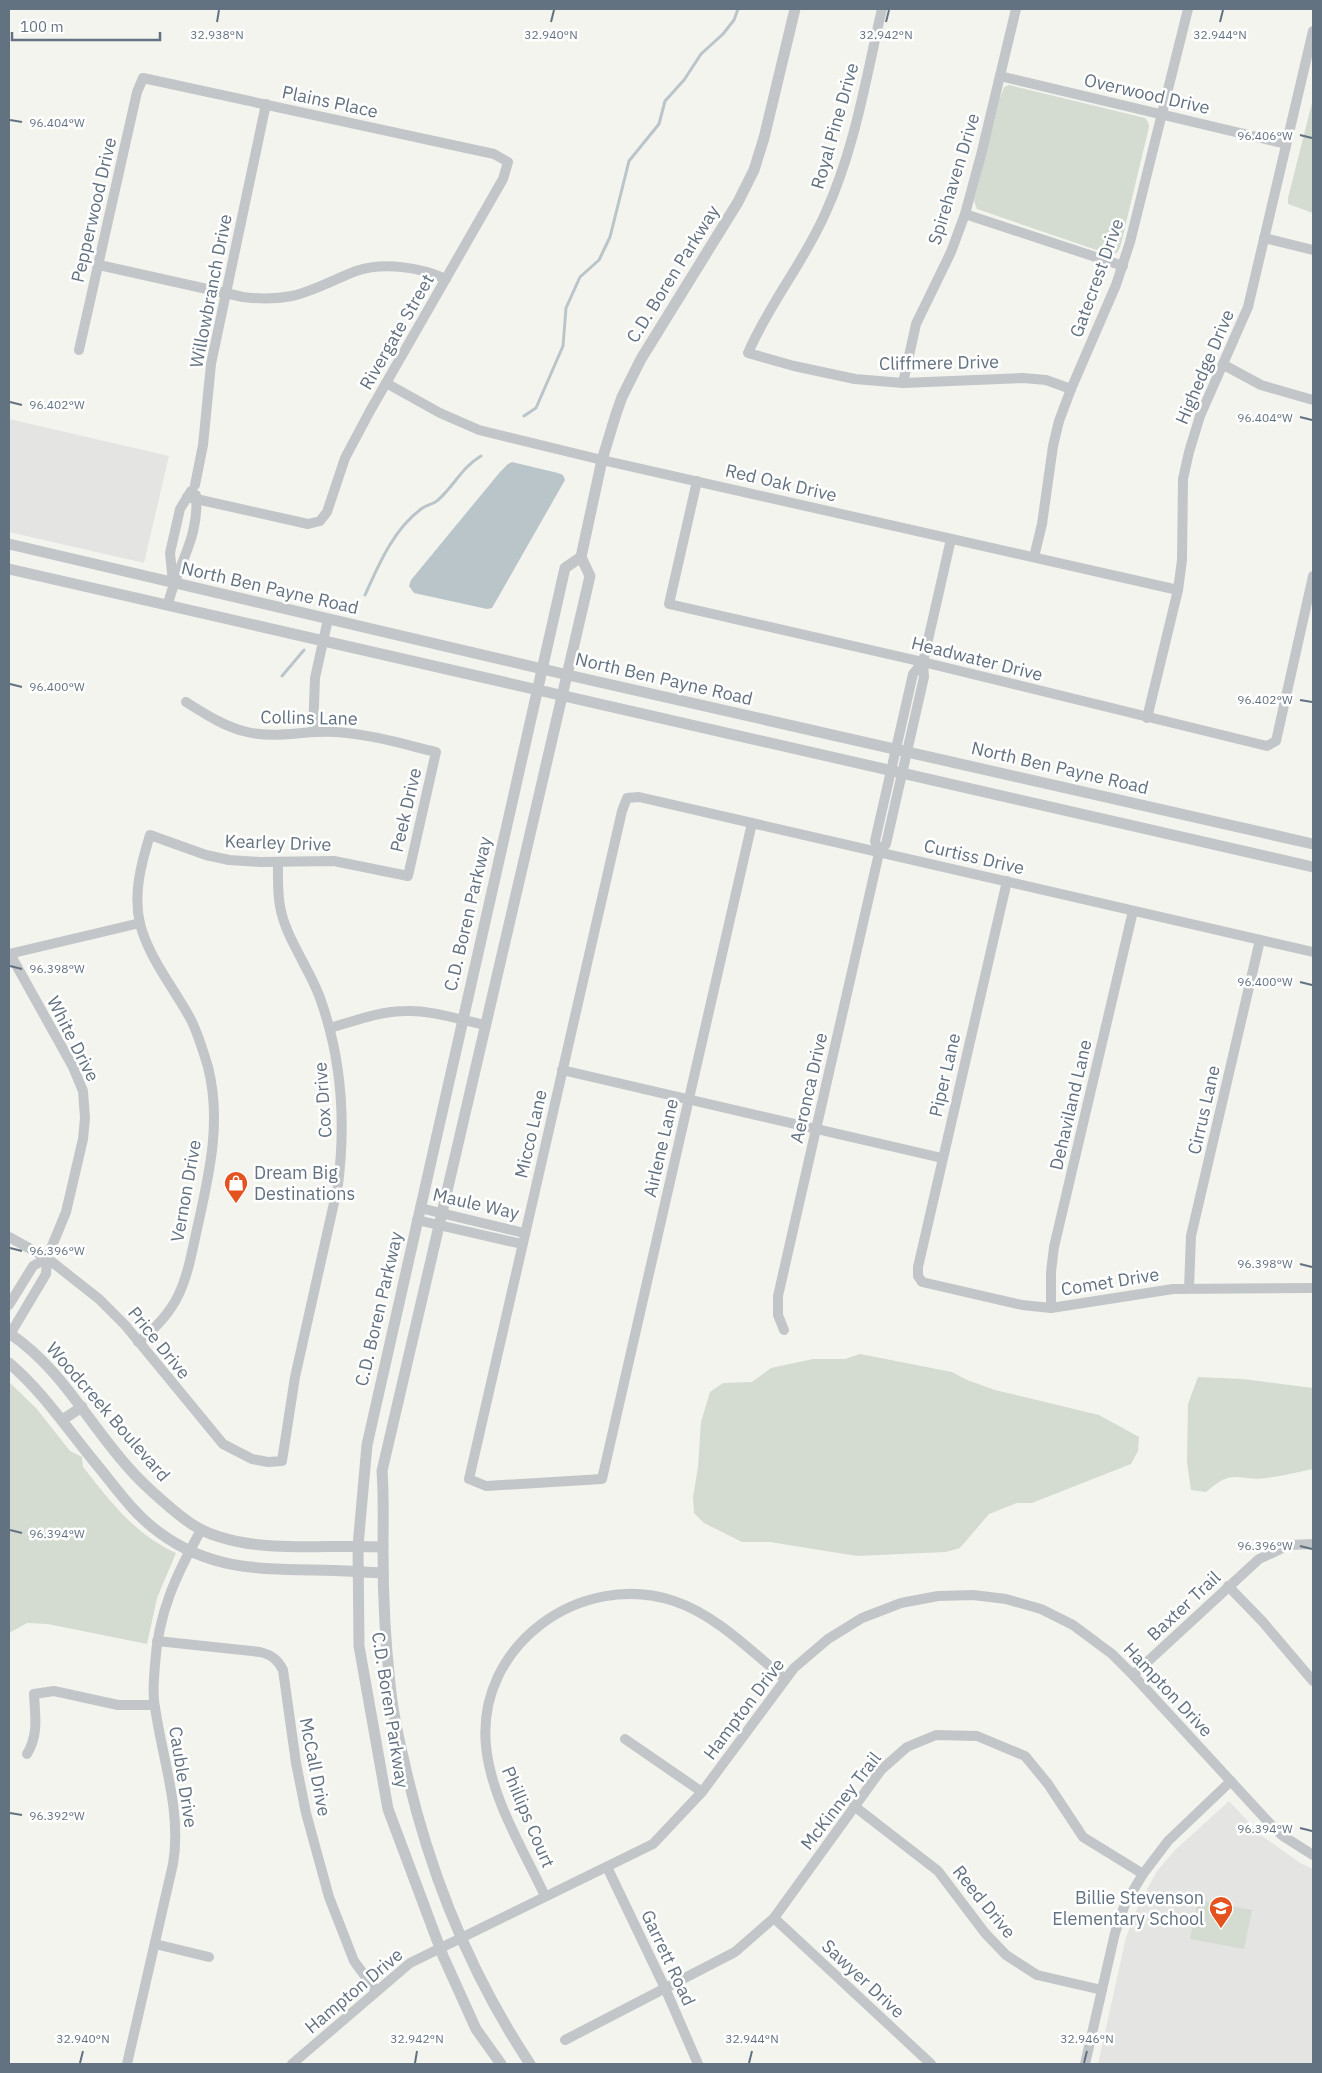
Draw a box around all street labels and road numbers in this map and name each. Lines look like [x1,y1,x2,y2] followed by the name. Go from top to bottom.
[806,60,864,192] street label: Royal Pine Drive
[1082,68,1212,119] street label: Overwood Drive
[280,80,380,123] street label: Plains Place
[923,110,984,247] street label: Spirehaven Drive
[66,135,121,285] street label: Pepperwood Drive
[621,201,724,347] street label: C.D. Boren Parkway
[184,212,237,370] street label: Willowbranch Drive
[1064,215,1129,340] street label: Gatecrest Drive
[354,270,439,394] street label: Rivergate Street
[1170,306,1239,428] street label: Highedge Drive
[879,350,999,375] street label: Cliffmere Drive
[723,459,839,507] street label: Red Oak Drive
[179,556,361,619] street label: North Ben Payne Road
[909,631,1045,686] street label: Headwater Drive
[573,647,755,710] street label: North Ben Payne Road
[260,705,358,730] street label: Collins Lane
[969,736,1151,799] street label: North Ben Payne Road
[385,765,426,854] street label: Peek Drive
[224,829,332,856] street label: Kearley Drive
[439,834,496,993] street label: C.D. Boren Parkway
[922,834,1027,879] street label: Curtiss Drive
[42,992,105,1085] street label: White Drive
[785,1030,832,1145] street label: Aeronca Drive
[924,1031,965,1119] street label: Piper Lane
[1044,1037,1097,1172] street label: Dehaviland Lane
[308,1061,337,1139] street label: Cox Drive
[1182,1063,1225,1157] street label: Cirrus Lane
[509,1087,552,1180] street label: Micco Lane
[638,1096,683,1199] street label: Airlene Lane
[165,1138,206,1244] street label: Vernon Drive
[431,1182,522,1225] street label: Maule Way
[350,1229,407,1388] street label: C.D. Boren Parkway
[1059,1262,1161,1301] street label: Comet Drive
[123,1302,196,1384] street label: Price Drive
[42,1337,175,1486] street label: Woodcreek Boulevard
[1142,1566,1225,1646] street label: Baxter Trail
[367,1630,414,1790] street label: C.D. Boren Parkway
[1119,1638,1218,1742] street label: Hampton Drive
[698,1653,789,1764] street label: Hampton Drive
[295,1716,336,1818] street label: McCall Drive
[164,1725,203,1829] street label: Cauble Drive
[795,1747,886,1854] street label: McKinney Trail
[497,1763,560,1871] street label: Phillips Court
[948,1860,1021,1943] street label: Reed Drive
[636,1906,701,2009] street label: Garrett Road
[817,1934,910,2023] street label: Sawyer Drive
[300,1943,407,2038] street label: Hampton Drive

